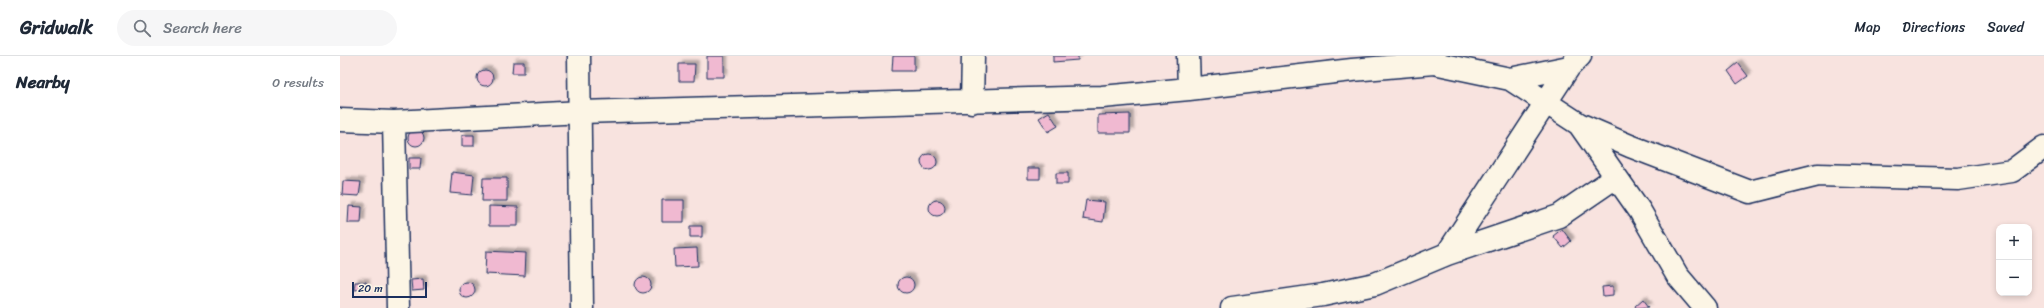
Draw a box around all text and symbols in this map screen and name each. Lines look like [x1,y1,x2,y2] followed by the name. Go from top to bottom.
[117,10,397,46] search box
[20,11,93,44] text: Gridwalk
[163,15,242,41] text: Search here
[1854,15,1880,40] text: Map
[1902,15,1965,40] text: Directions
[1987,15,2024,40] text: Saved
[131,17,153,39] icon: search
[16,67,70,97] text: Nearby
[272,71,324,94] text: 0 results
[1996,224,2032,296] map controls
[1996,224,2032,260] button: +
[1996,260,2032,296] button: −
[358,279,383,298] text: 20 m
[352,280,427,299] scale bar

